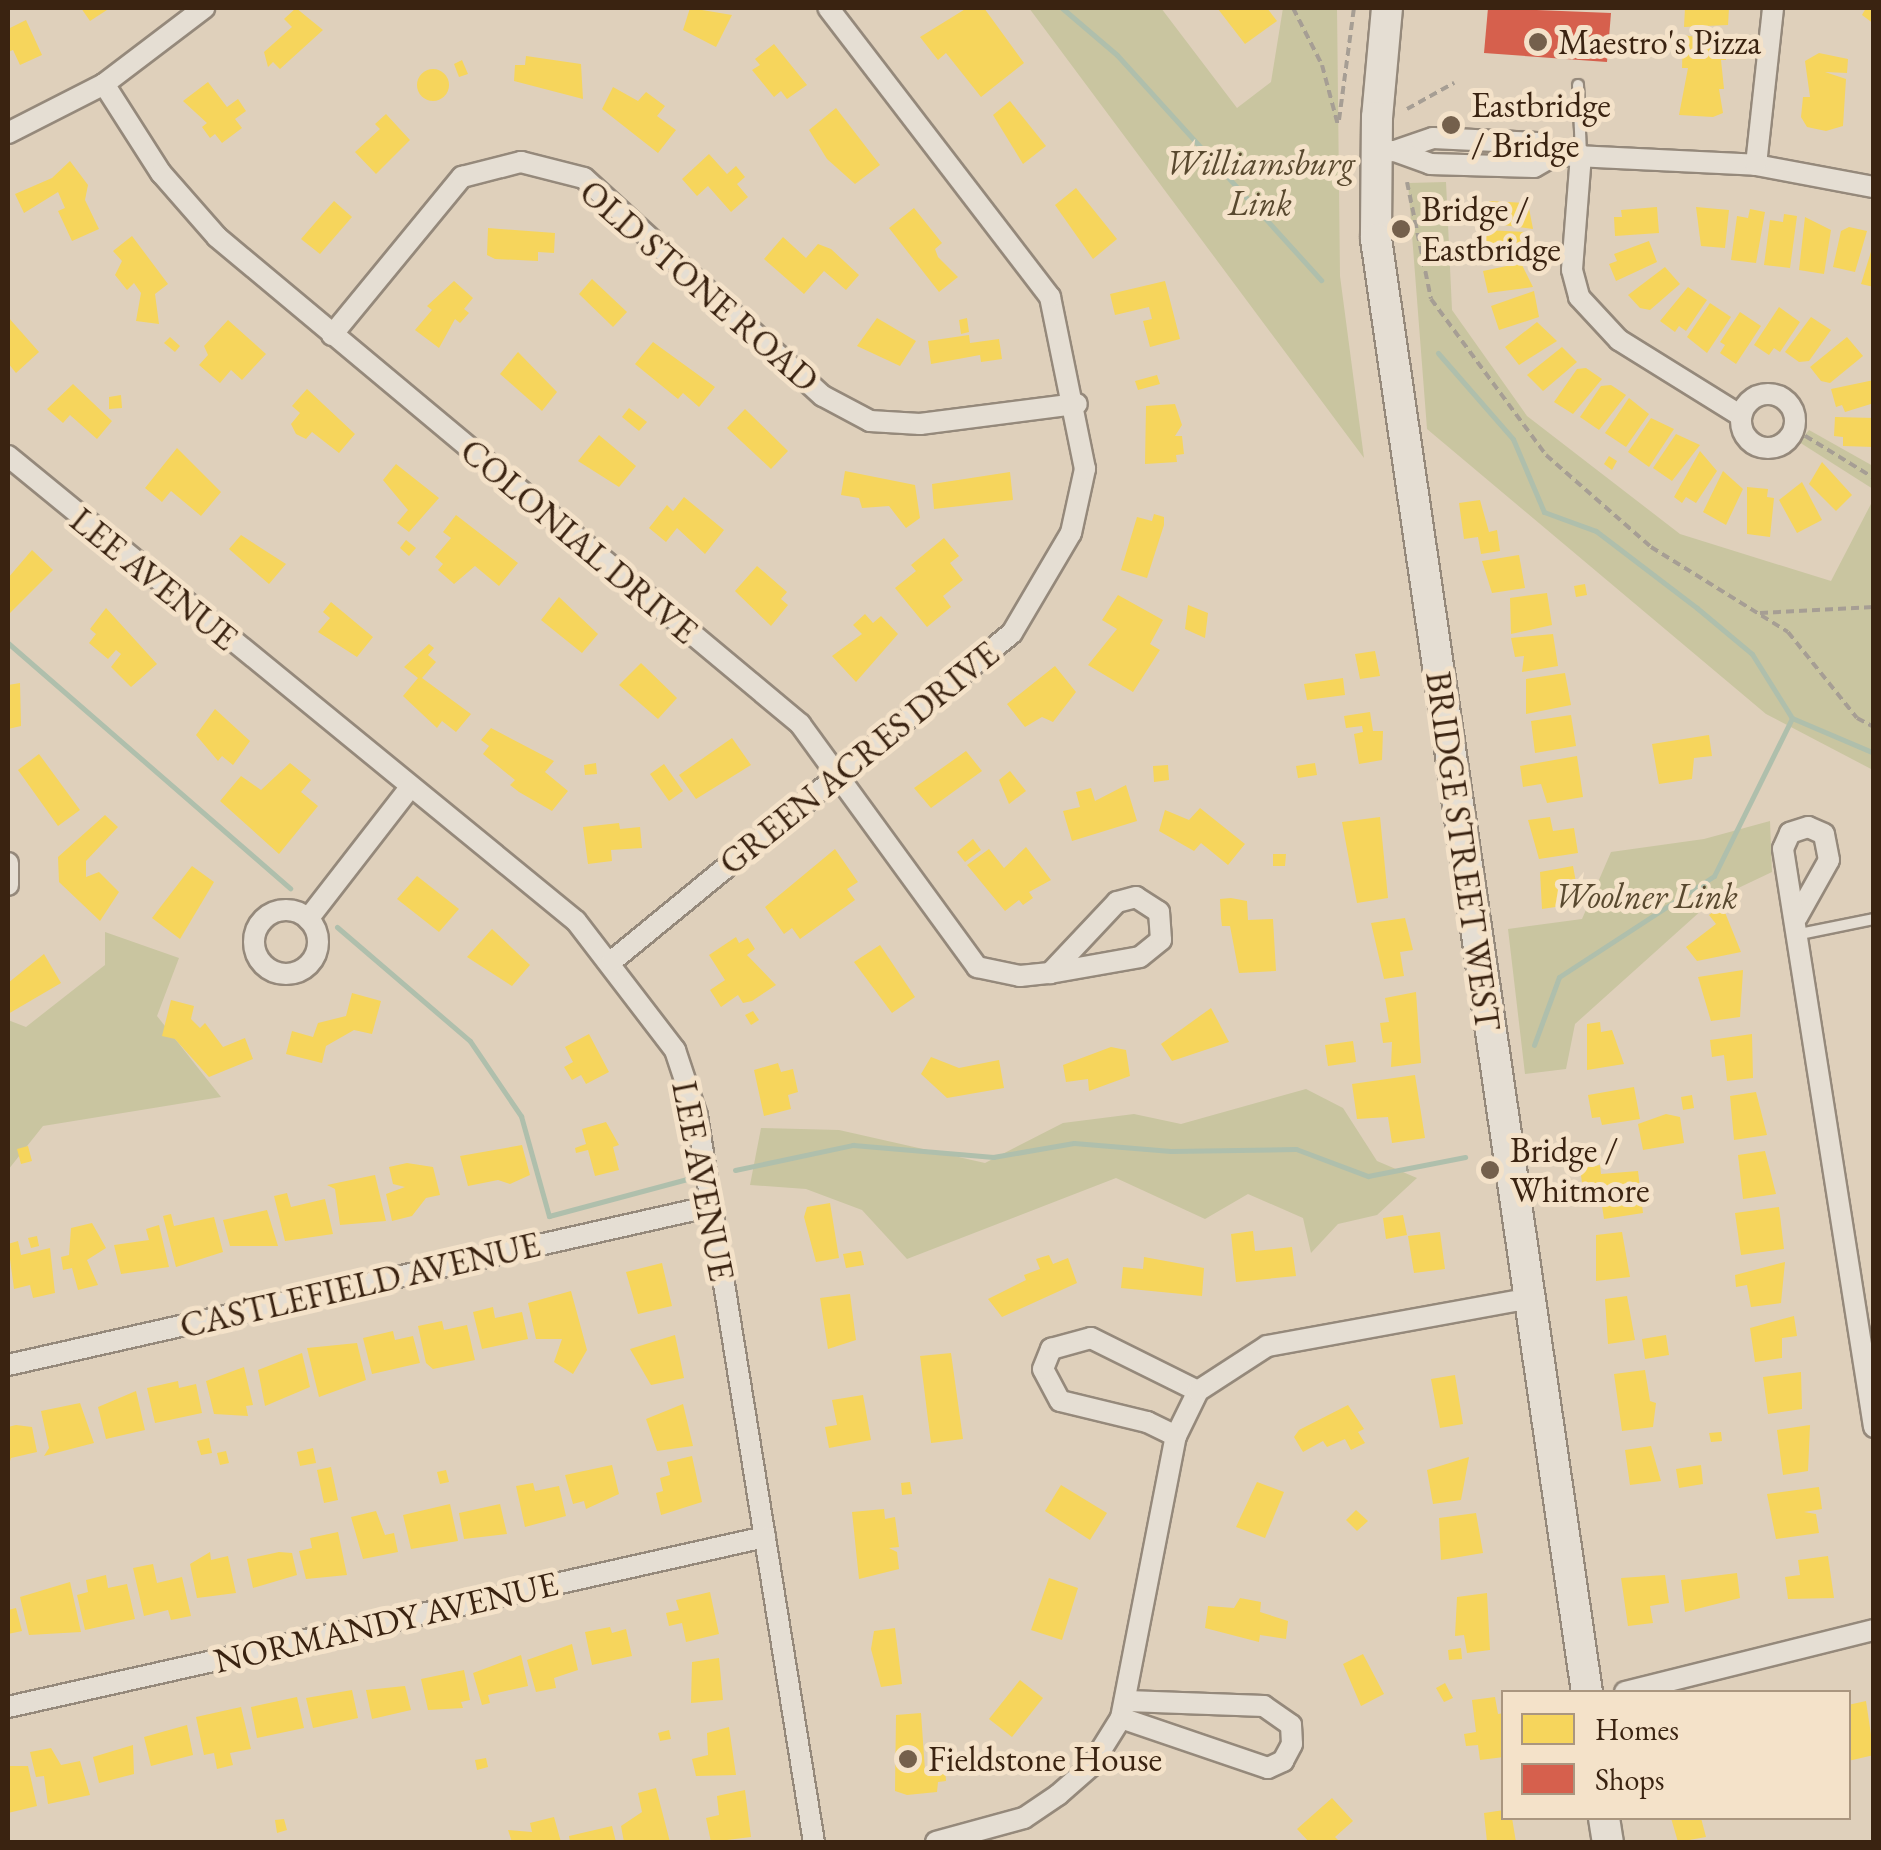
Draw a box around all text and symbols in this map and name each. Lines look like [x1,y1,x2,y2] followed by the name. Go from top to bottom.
[1558,21,1761,63] place label: Maestro's Pizza
[1527,31,1549,53] marker: Maestro's Pizza
[1471,84,1611,166] place label: Eastbridge / Bridge
[1440,114,1462,136] marker: Eastbridge / Bridge
[1165,142,1355,224] park label: Williamsburg Link
[571,171,827,401] street label: OLD STONE ROAD
[1421,188,1561,270] place label: Bridge / Eastbridge
[1390,218,1412,240] marker: Bridge / Eastbridge
[452,430,706,652] street label: COLONIAL DRIVE
[62,499,246,659] street label: LEE AVENUE
[711,632,1007,884] street label: GREEN ACRES DRIVE
[1417,669,1509,1033] street label: BRIDGE STREET WEST
[1554,875,1738,917] park label: Woolner Link
[663,1077,743,1285] street label: LEE AVENUE
[1510,1129,1650,1211] place label: Bridge / Whitmore
[1479,1159,1501,1181] marker: Bridge / Whitmore
[176,1223,544,1347] street label: CASTLEFIELD AVENUE
[210,1562,562,1682] street label: NORMANDY AVENUE
[1501,1690,1851,1820] legend
[1595,1710,1679,1749] text: Homes
[928,1738,1162,1780] place label: Fieldstone House
[897,1748,919,1770] marker: Fieldstone House
[1595,1760,1665,1799] text: Shops

